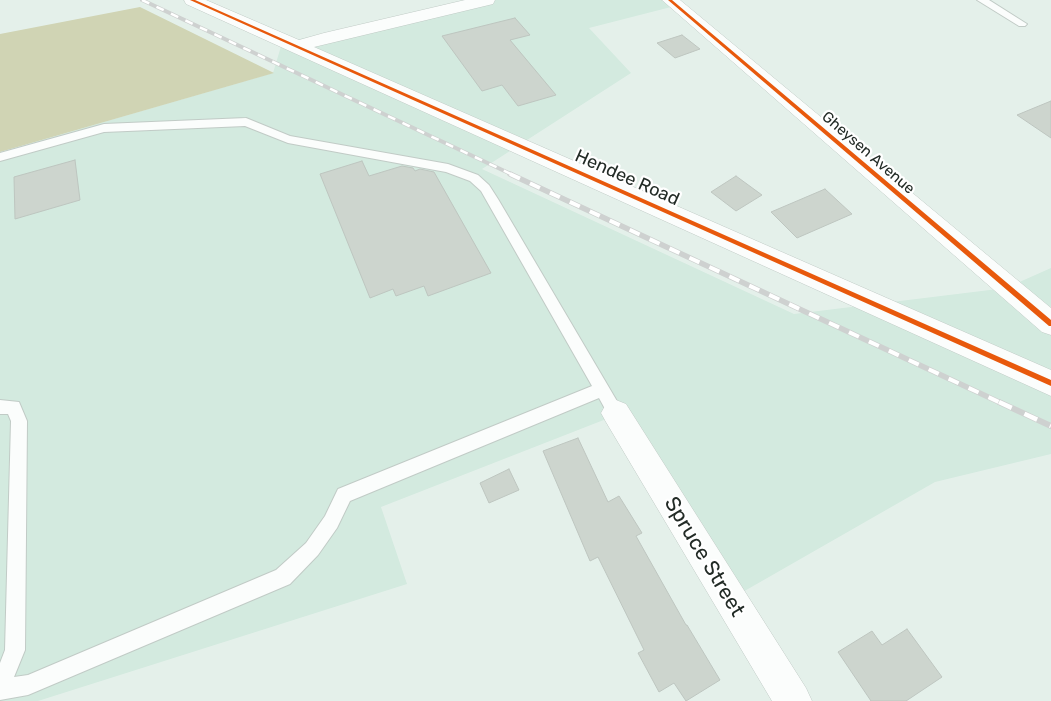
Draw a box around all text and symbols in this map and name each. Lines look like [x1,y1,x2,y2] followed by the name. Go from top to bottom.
[818,108,918,198] street label: Gheysen Avenue
[572,145,682,211] street label: Hendee Road
[658,492,750,622] street label: Spruce Street

